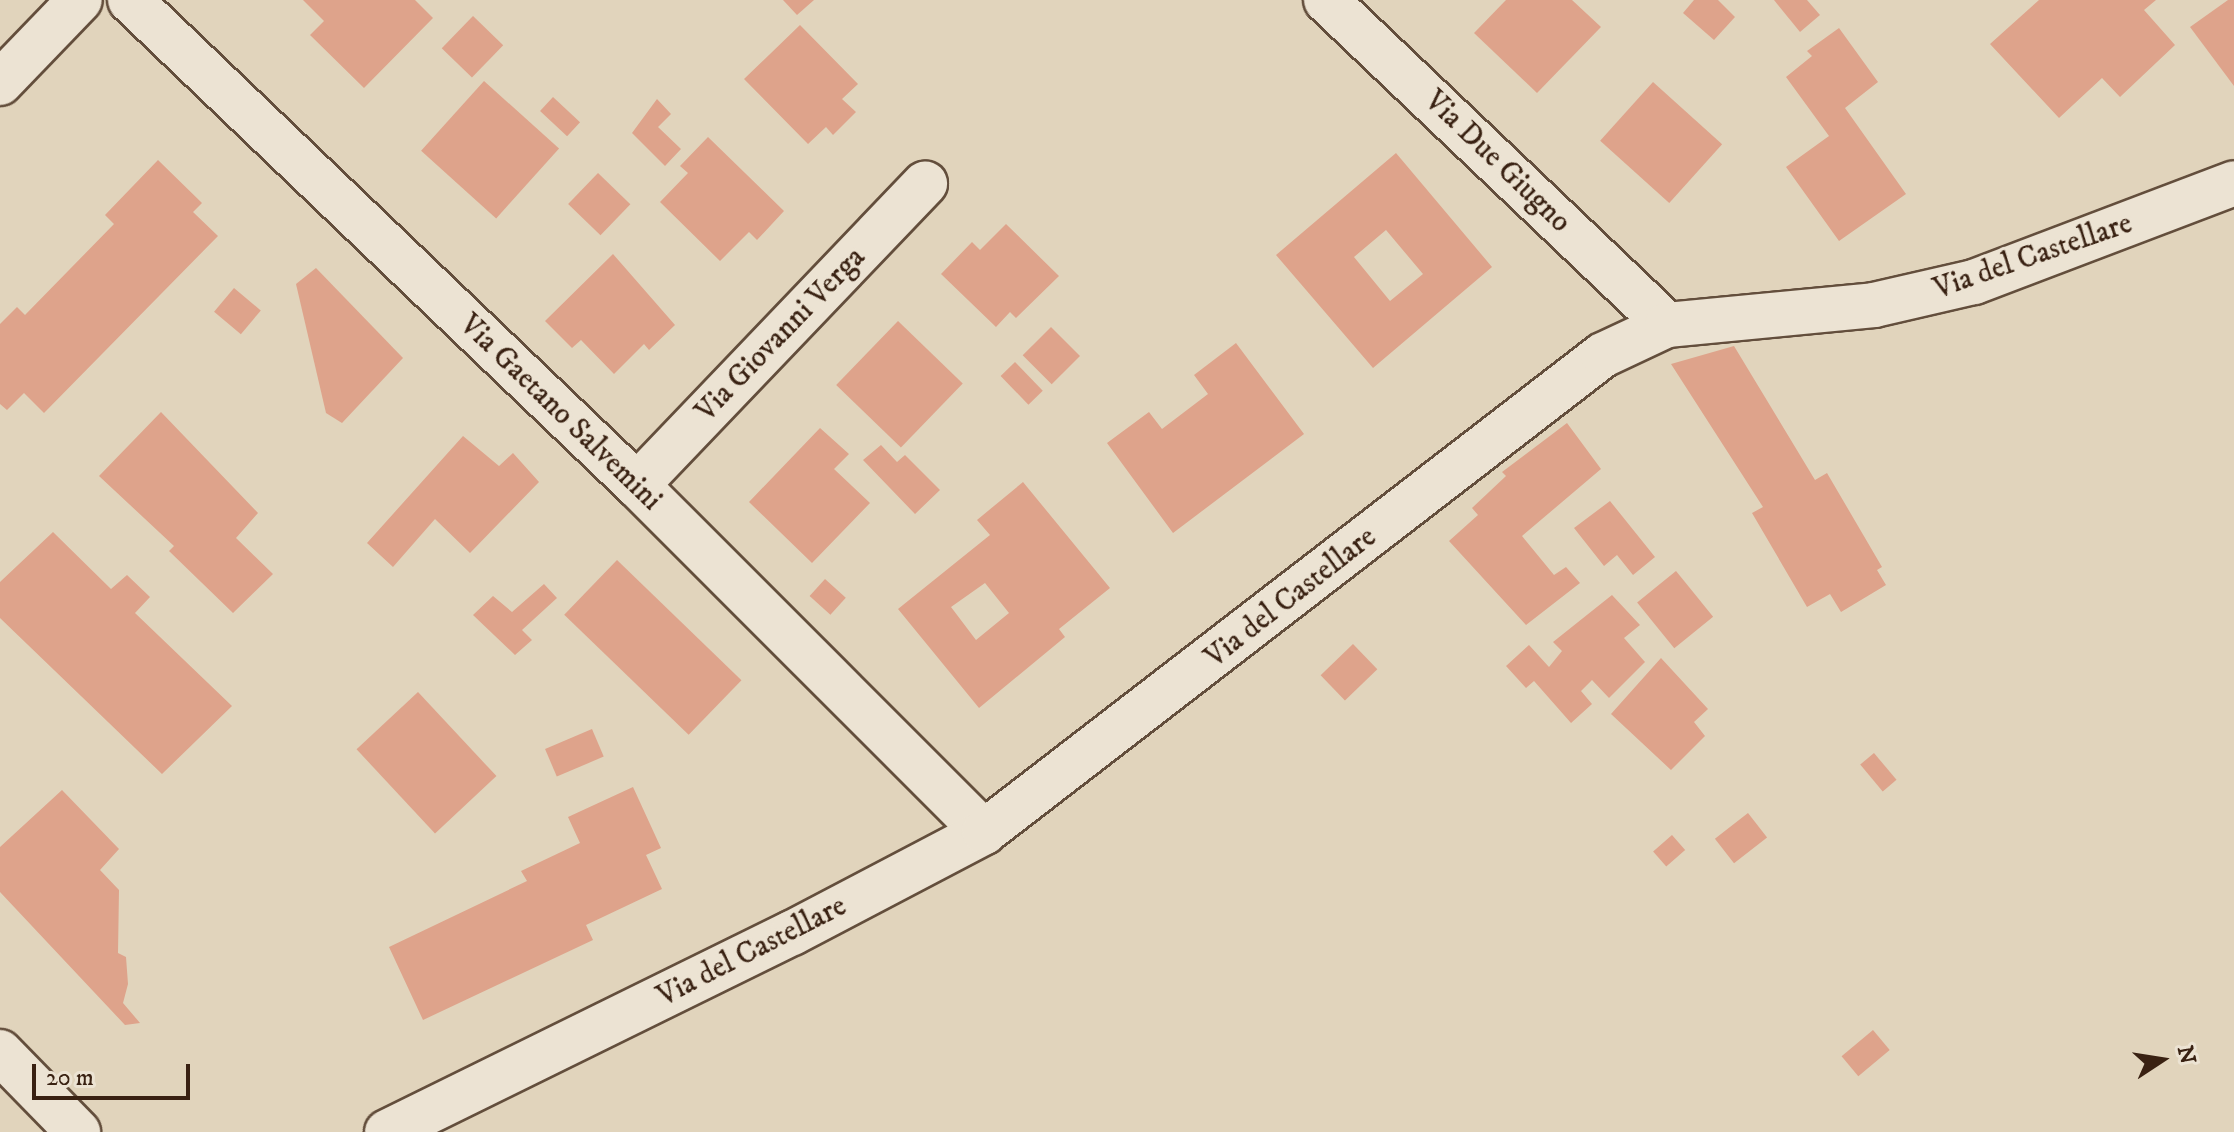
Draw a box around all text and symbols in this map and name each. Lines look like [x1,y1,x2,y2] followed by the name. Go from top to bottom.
[1416,83,1578,241] street label: Via Due Giugno
[1929,206,2137,308] street label: Via del Castellare
[689,240,873,430] street label: Via Giovanni Verga
[451,307,669,519] street label: Via Gaetano Salvemini
[1198,520,1384,676] street label: Via del Castellare
[651,889,853,1015] street label: Via del Castellare
[2122,1020,2202,1100] north arrow
[2171,1043,2201,1067] text: N
[36,1048,194,1098] scale bar
[46,1063,94,1093] text: 20 m

